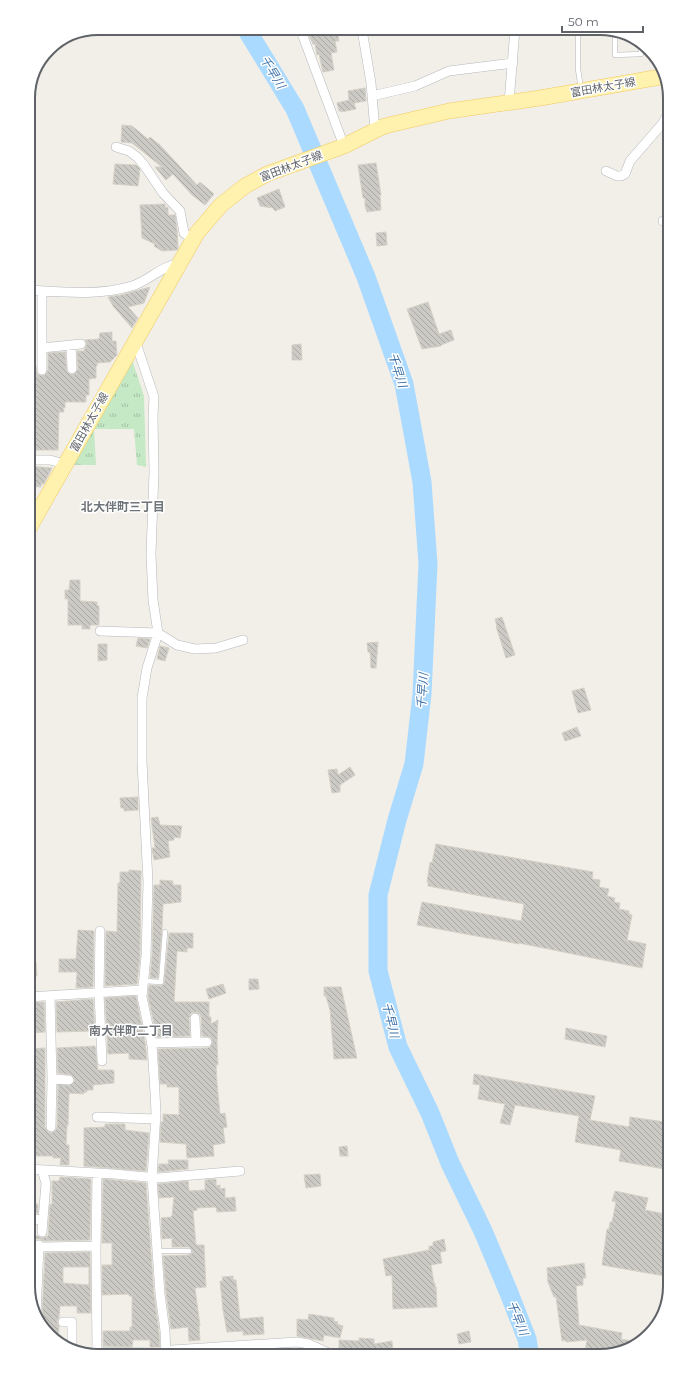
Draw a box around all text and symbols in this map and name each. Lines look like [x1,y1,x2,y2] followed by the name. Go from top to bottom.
[562,8,643,34] scale bar
[568,14,599,29] text: 50 m
[257,53,290,93] water label: 千早川
[569,74,637,100] street label: 富田林太子線
[258,148,324,184] street label: 富田林太子線
[385,351,411,391] water label: 千早川
[67,390,111,454] street label: 富田林太子線
[81,499,165,514] district label: 北大伴町三丁目
[413,671,431,709] water label: 千早川
[379,1001,403,1041] water label: 千早川
[89,1023,173,1038] district label: 南大伴町二丁目
[504,1298,532,1339] water label: 千早川

